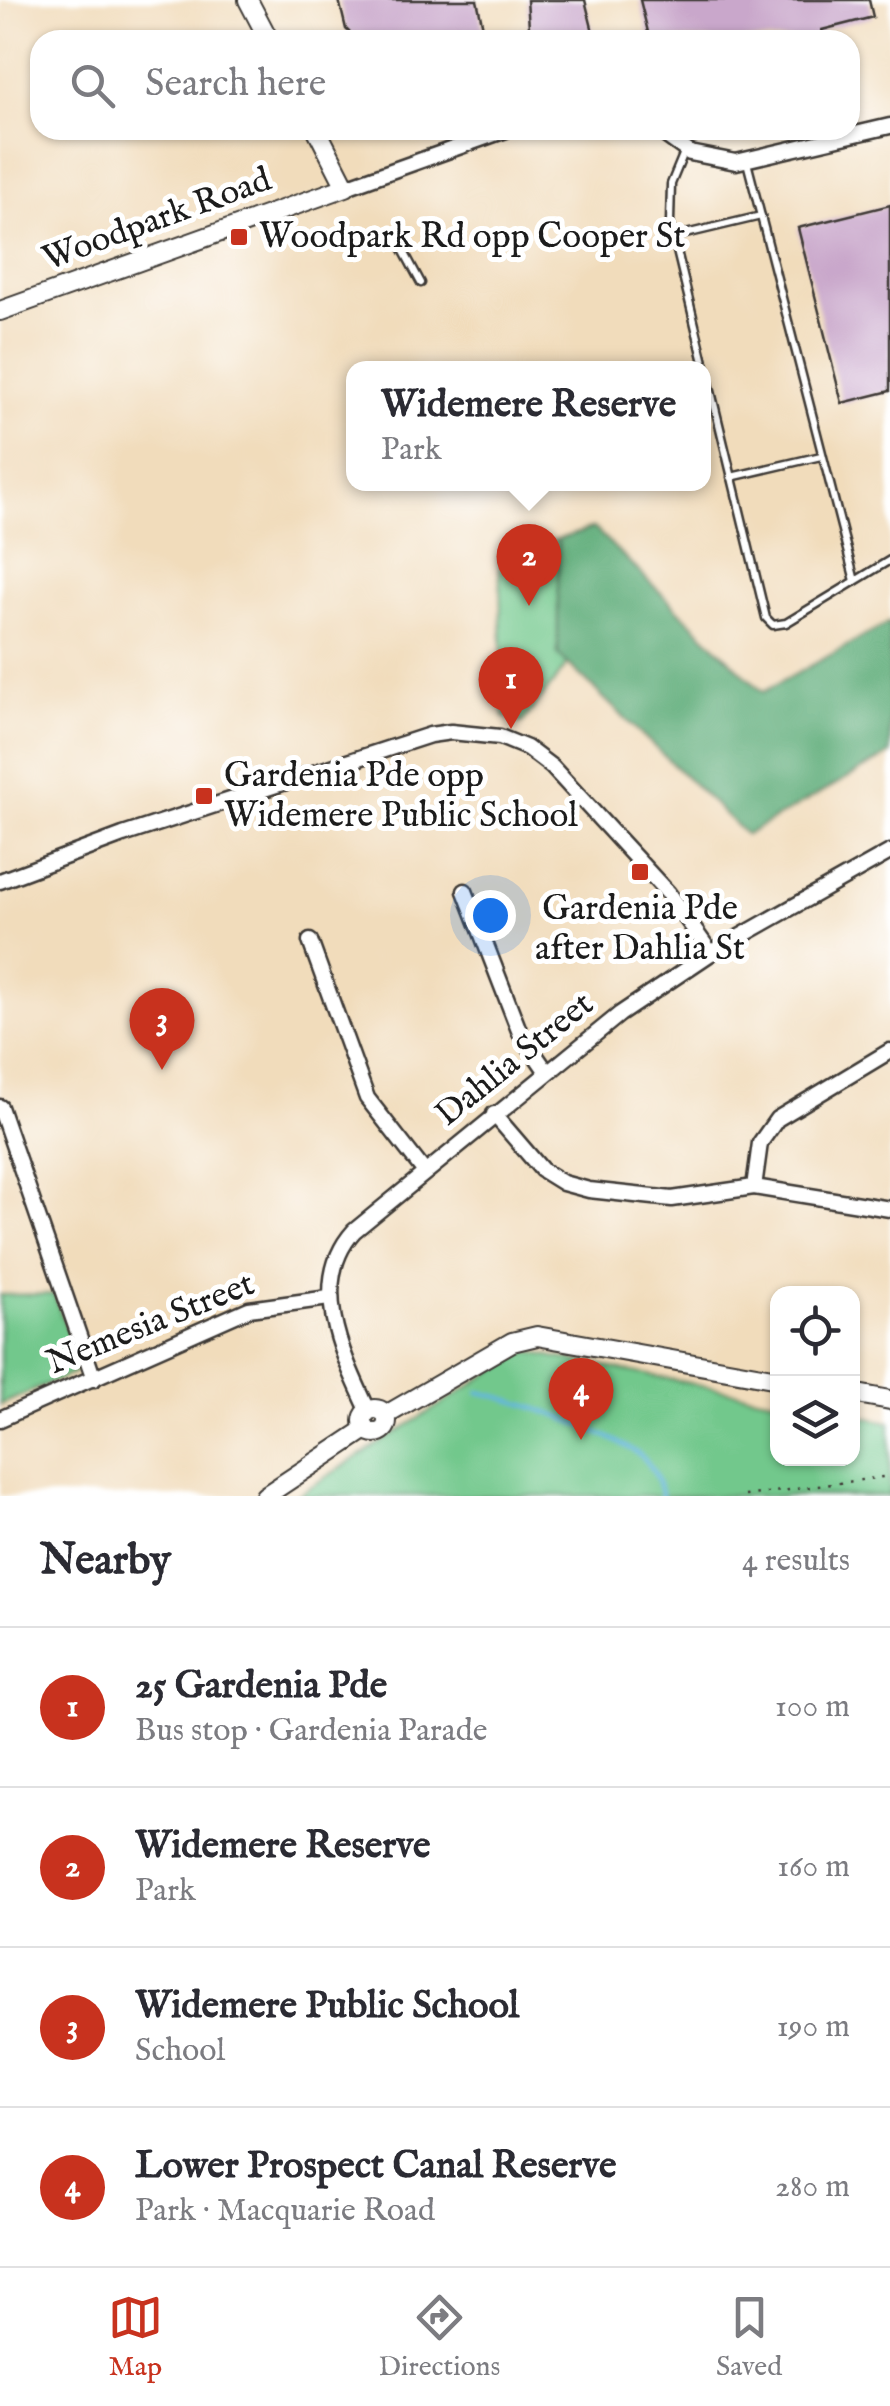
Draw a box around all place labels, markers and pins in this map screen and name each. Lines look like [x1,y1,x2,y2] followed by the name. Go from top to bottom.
[259,215,686,260] place label: Woodpark Rd opp Cooper St
[228,226,250,248] marker: Woodpark Rd opp Cooper St
[496,524,562,606] pin: 2
[478,646,544,729] pin: 1
[224,754,578,839] place label: Gardenia Pde opp Widemere Public School
[193,785,215,807] marker: Gardenia Pde opp Widemere Public School
[629,861,651,883] marker: Gardenia Pde after Dahlia St
[535,887,745,972] place label: Gardenia Pde after Dahlia St
[130,988,194,1070] pin: 3
[548,1358,614,1440] pin: 4

